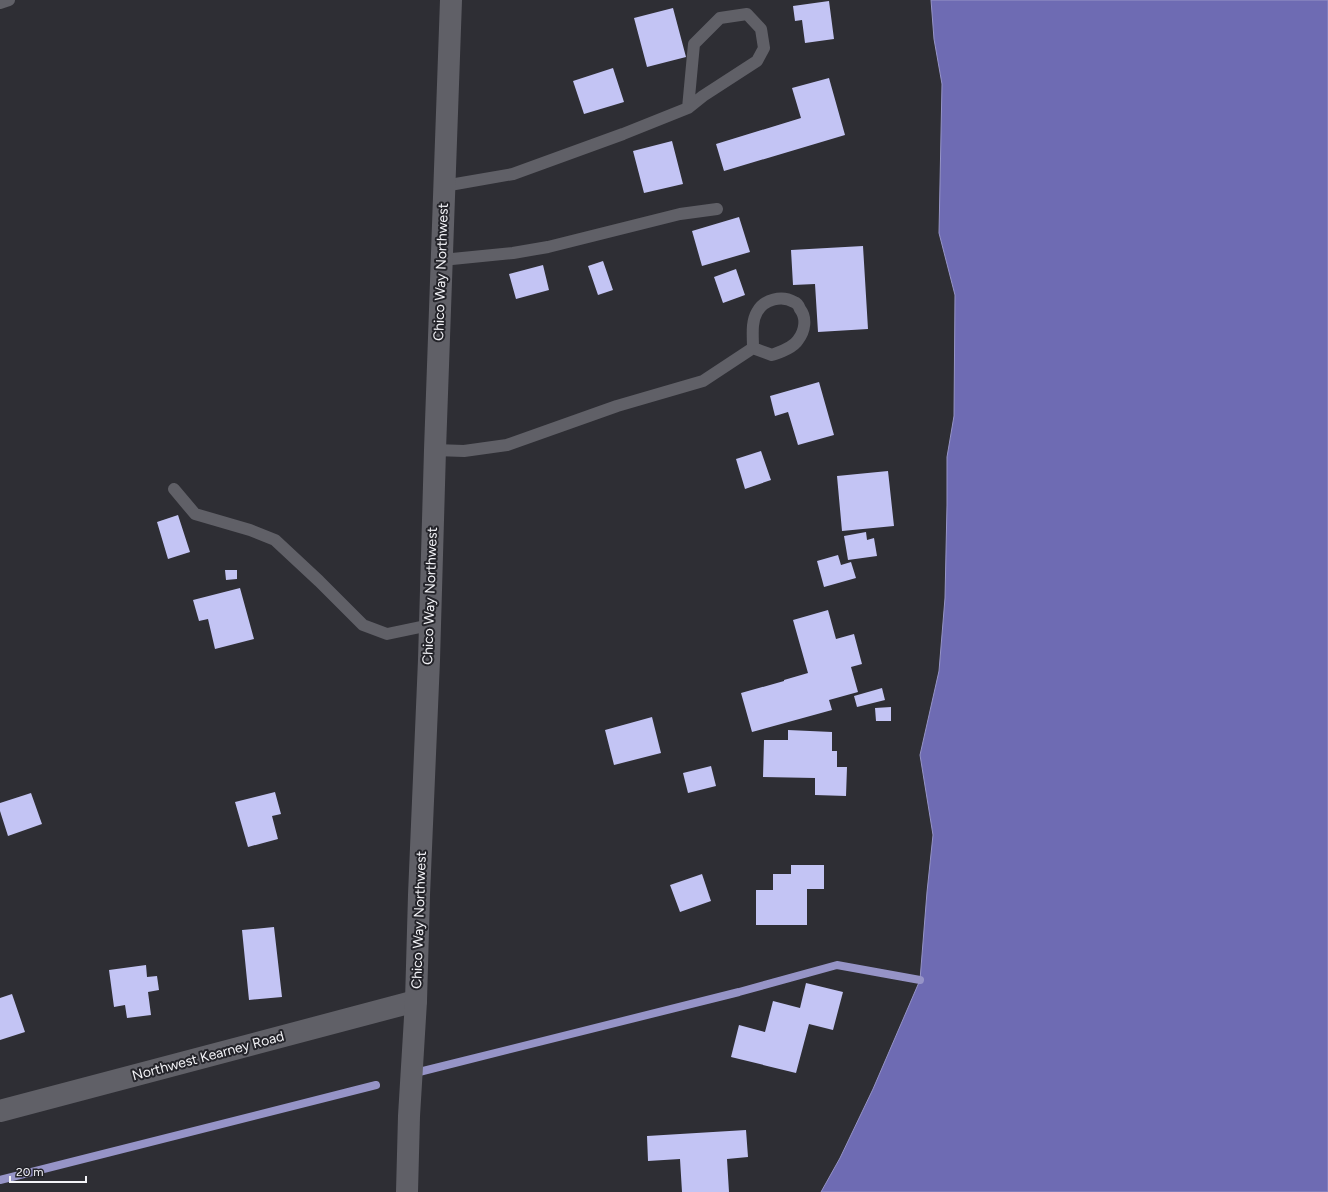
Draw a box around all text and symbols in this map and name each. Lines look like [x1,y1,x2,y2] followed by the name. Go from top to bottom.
[430,203,452,341] street label: Chico Way Northwest
[419,527,441,665] street label: Chico Way Northwest
[408,851,430,989] street label: Chico Way Northwest
[130,1028,286,1084] street label: Northwest Kearney Road
[10,1158,86,1184] scale bar
[16,1165,44,1179] text: 20 m

